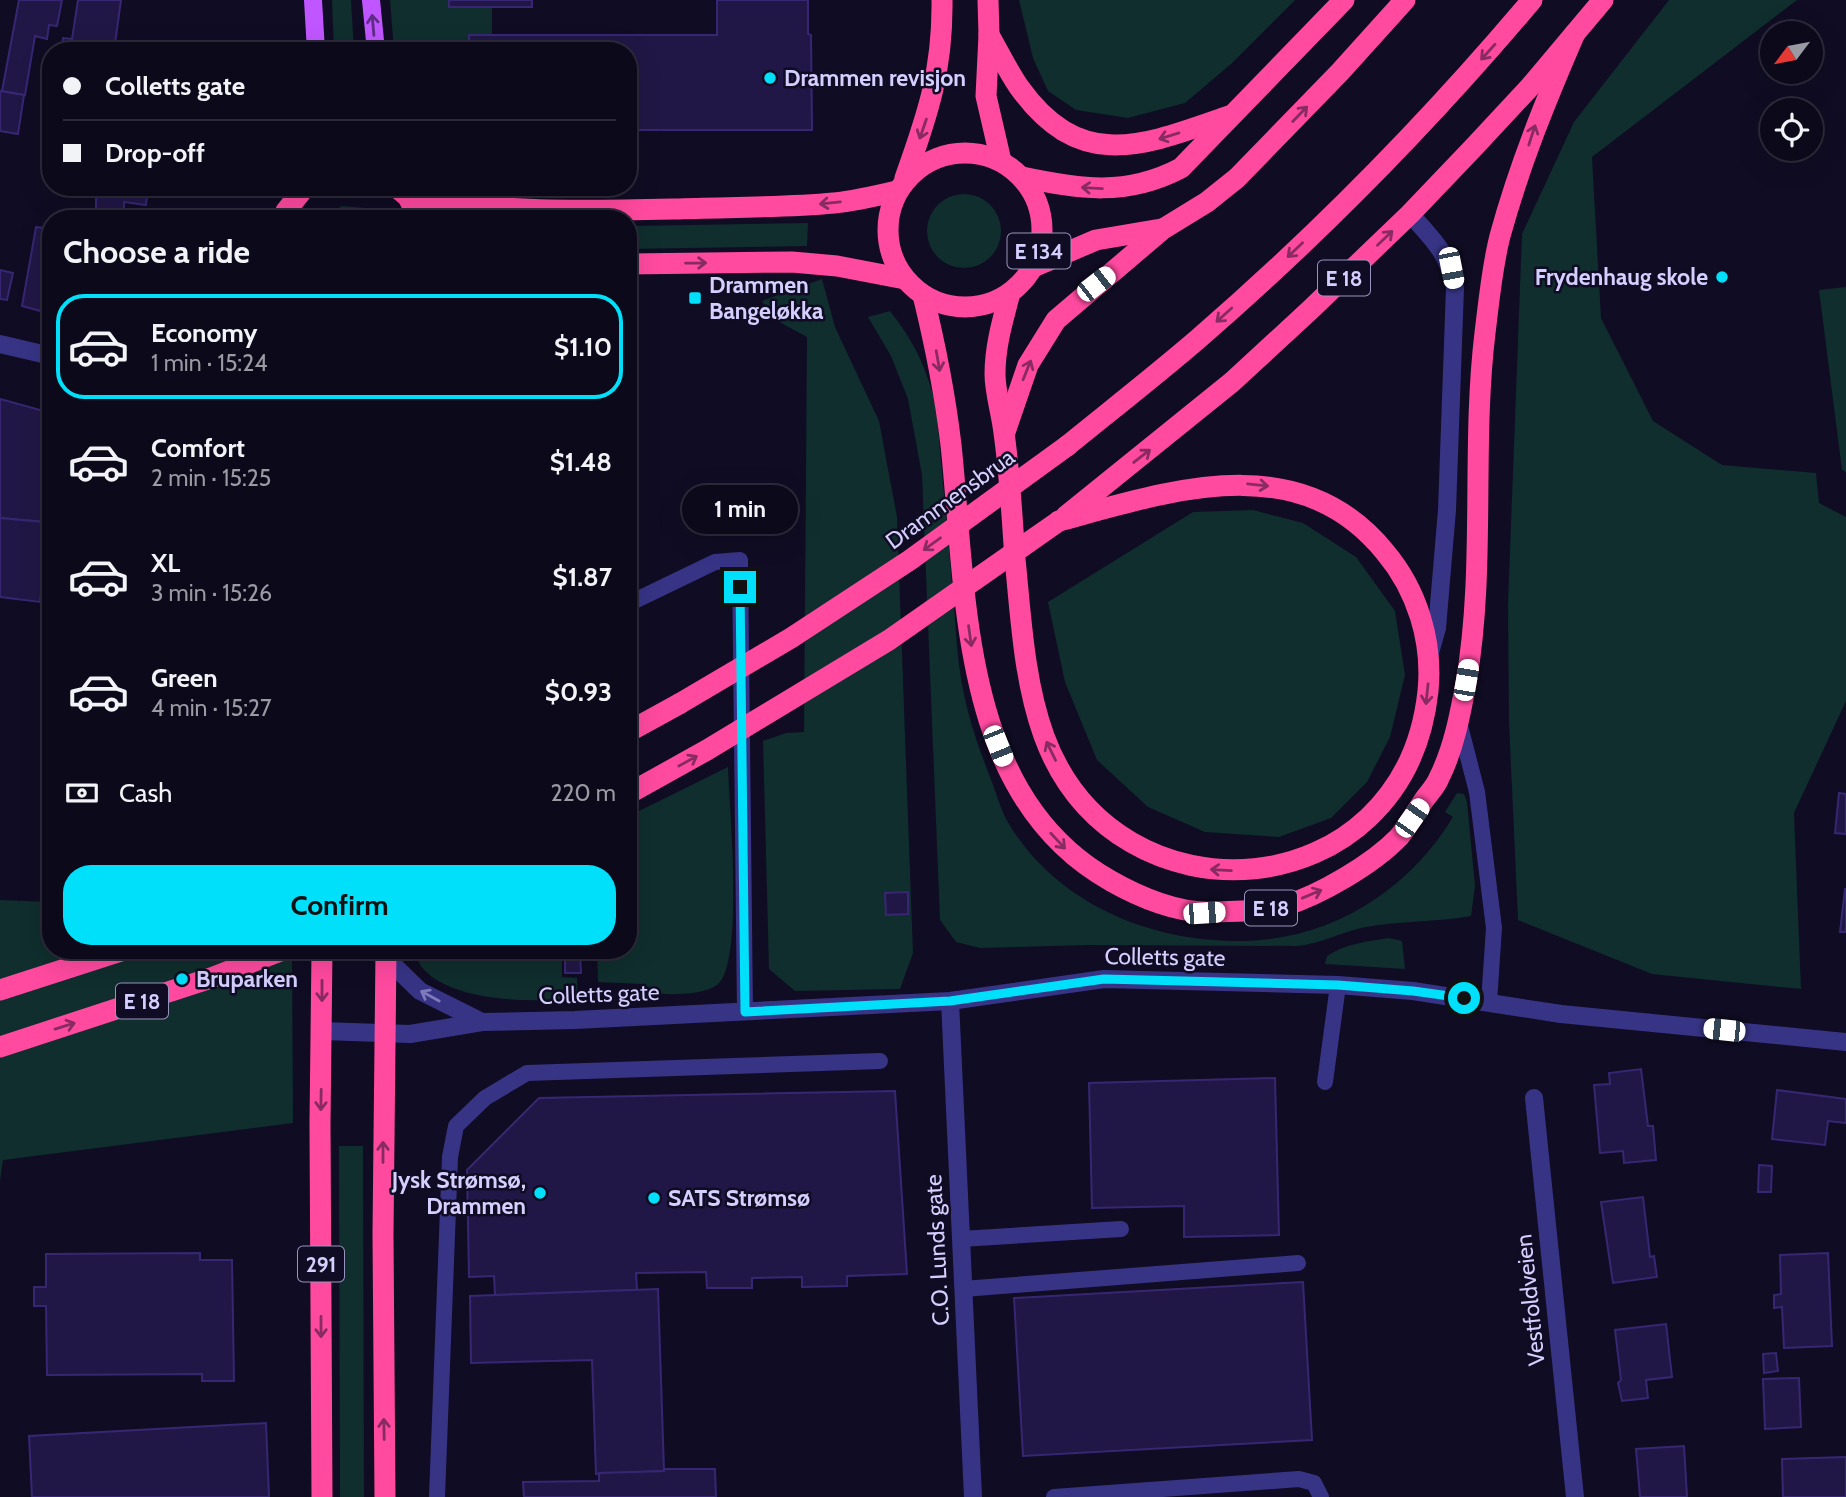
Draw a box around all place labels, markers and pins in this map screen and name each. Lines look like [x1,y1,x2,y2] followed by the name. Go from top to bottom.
[784,64,966,92] place label: Drammen revisjon
[762,70,778,86] marker: Drammen revisjon
[1535,263,1708,291] place label: Frydenhaug skole
[1714,269,1730,285] marker: Frydenhaug skole
[709,271,824,325] place label: Drammen Bangeløkka
[687,290,703,306] marker: Drammen Bangeløkka
[196,965,298,993] place label: Bruparken
[174,971,190,987] marker: Bruparken
[391,1166,526,1220] place label: Jysk Strømsø, Drammen
[668,1184,810,1212] place label: SATS Strømsø
[532,1185,548,1201] marker: Jysk Strømsø, Drammen
[646,1190,662,1206] marker: SATS Strømsø

